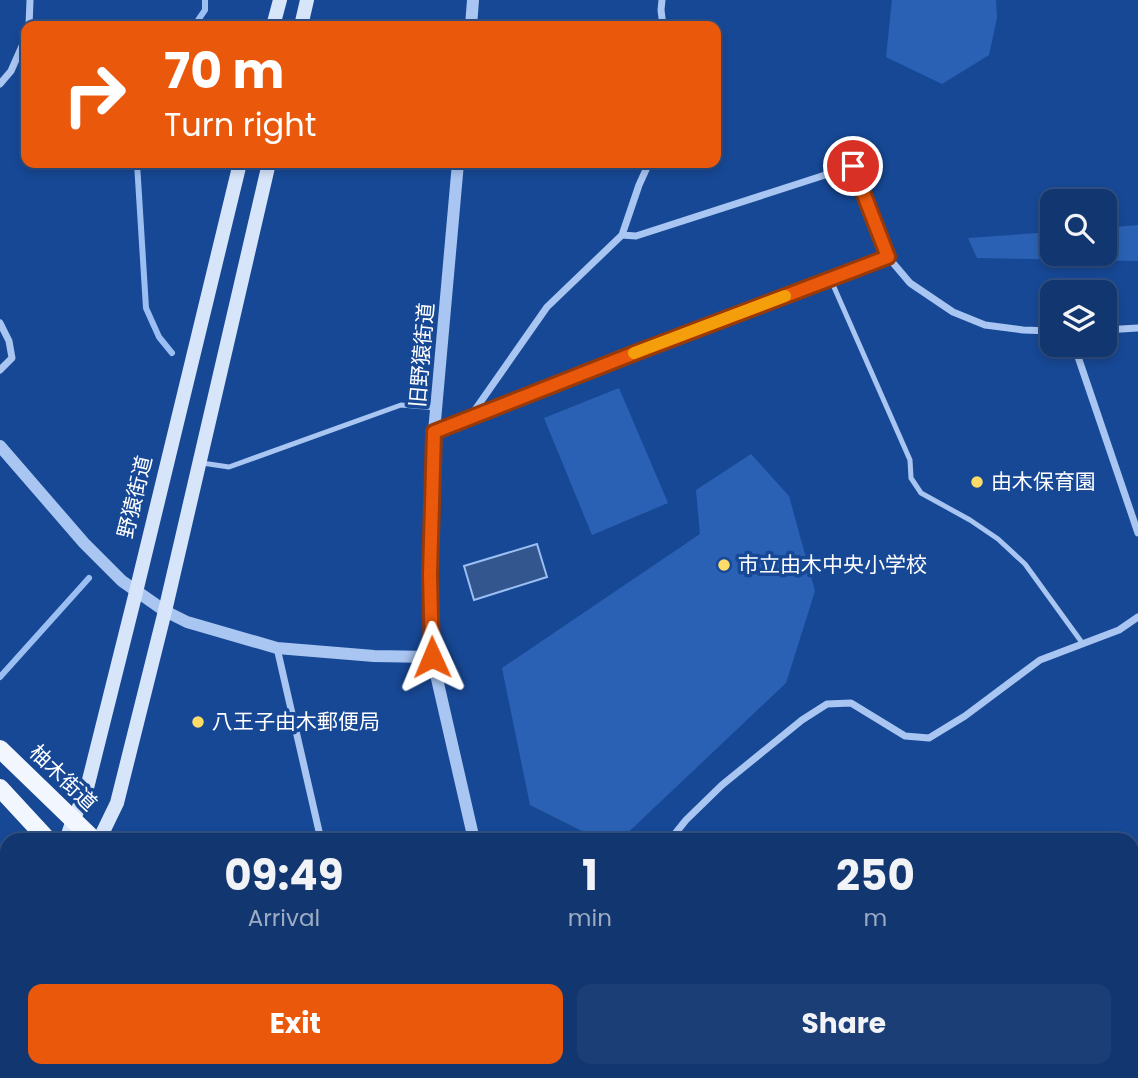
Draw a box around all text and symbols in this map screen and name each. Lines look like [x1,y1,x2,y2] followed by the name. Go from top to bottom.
[164,37,284,105] text: 70 m
[49,49,140,140] icon: right
[164,102,316,147] text: Turn right
[823,136,883,196] pin
[834,147,872,185] icon: arrive
[1040,189,1117,357] map controls
[1040,189,1117,266] button: search
[1040,280,1117,357] button: layers
[402,301,441,409] street label: 旧野猿街道
[110,453,159,541] street label: 野猿街道
[991,467,1096,496] place label: 由木保育園
[969,474,985,490] marker: 由木保育園
[738,550,927,579] place label: 市立由木中央小学校
[716,557,732,573] marker: 市立由木中央小学校
[395,620,469,694] position arrow
[212,707,380,736] place label: 八王子由木郵便局
[190,714,206,730] marker: 八王子由木郵便局
[23,738,104,817] street label: 柚木街道
[224,846,344,905] text: 09:49
[582,846,598,905] text: 1
[836,846,915,905] text: 250
[248,902,320,934] text: Arrival
[568,902,612,934] text: min
[864,902,887,934] text: m
[28,984,563,1064] button: Exit
[577,984,1111,1064] button: Share

